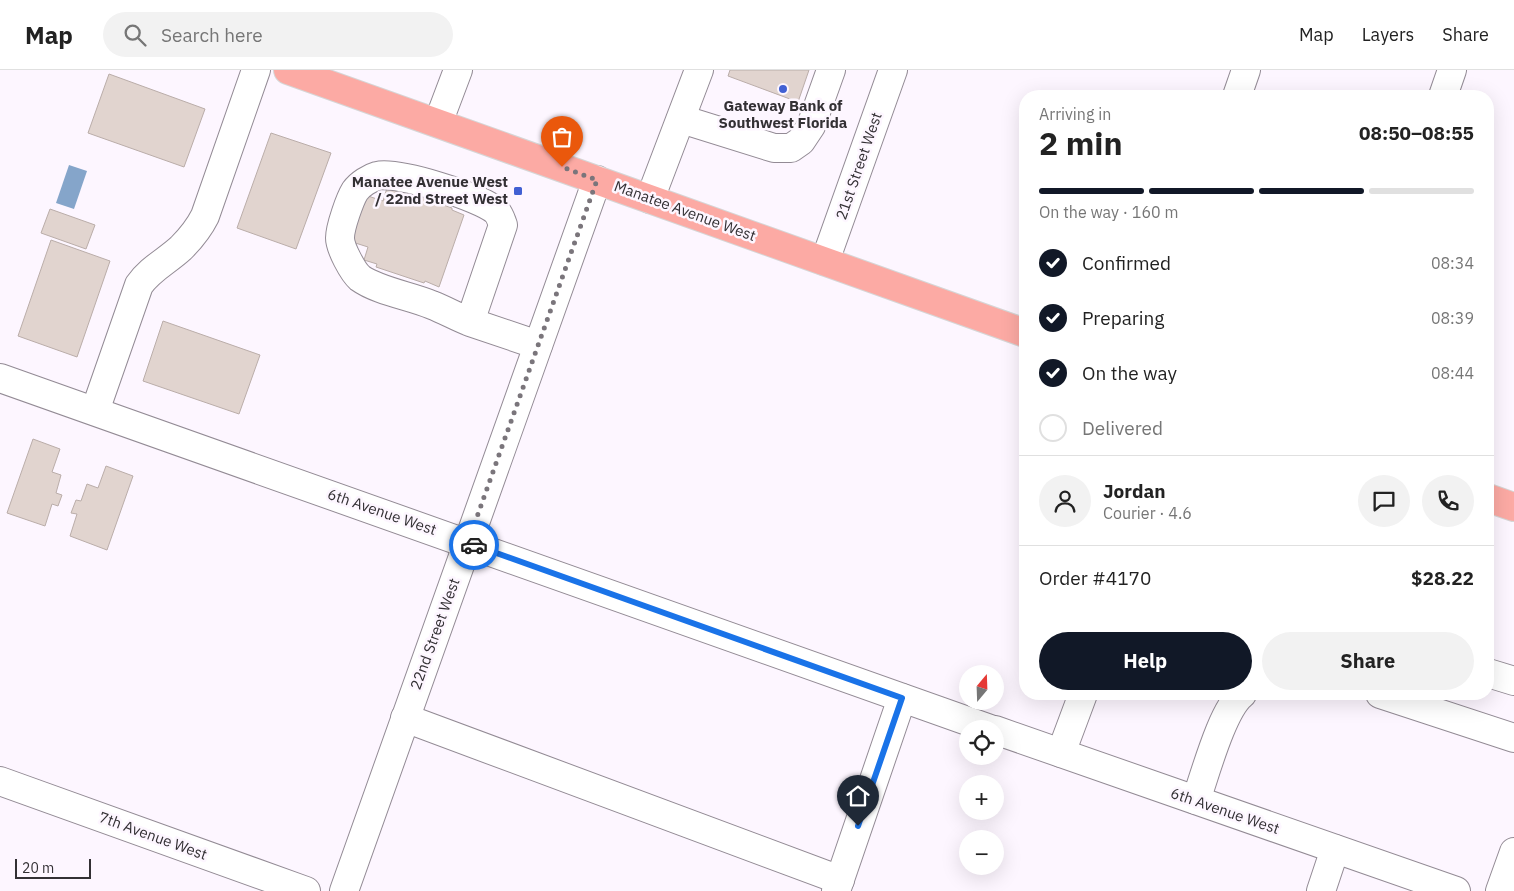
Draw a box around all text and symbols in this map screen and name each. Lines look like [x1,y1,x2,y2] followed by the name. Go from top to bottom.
[103,12,453,57] search box
[25,19,73,51] text: Map
[121,21,149,49] icon: search
[161,23,263,47] text: Search here
[1299,23,1334,46] text: Map
[1362,23,1414,46] text: Layers
[1442,23,1489,46] text: Share
[777,83,789,95] marker: Gateway Bank of Southwest Florida
[719,96,848,132] place label: Gateway Bank of Southwest Florida
[1039,104,1111,124] text: Arriving in
[831,110,886,222] street label: 21st Street West
[541,116,583,167] pin
[1359,121,1474,145] text: 08:50–08:55
[1039,122,1123,164] text: 2 min
[548,123,576,151] icon: bag
[352,172,508,208] place label: Manatee Avenue West / 22nd Street West
[612,176,759,245] street label: Manatee Avenue West
[512,185,524,197] marker: Manatee Avenue West / 22nd Street West
[1039,202,1178,222] text: On the way · 160 m
[1039,249,1067,277] icon: check
[1082,251,1171,275] text: Confirmed
[1431,253,1474,273] text: 08:34
[1039,304,1067,332] icon: check
[1082,306,1164,330] text: Preparing
[1431,308,1474,328] text: 08:39
[1039,359,1067,387] icon: check
[1082,361,1177,385] text: On the way
[1431,363,1474,383] text: 08:44
[1082,416,1163,440] text: Delivered
[1039,475,1091,527] button: person
[1358,475,1410,527] button: chat
[1422,475,1474,527] button: phone
[1103,479,1166,503] text: Jordan
[325,484,439,539] street label: 6th Avenue West
[1103,503,1192,523] text: Courier · 4.6
[449,520,499,570] courier
[460,531,488,559] icon: car
[1039,566,1151,590] text: Order #4170
[1411,566,1474,590] text: $28.22
[406,575,464,692] street label: 22nd Street West
[1039,632,1252,690] button: Help
[1262,632,1474,690] button: Share
[959,665,1004,710] north arrow
[959,665,1004,875] map controls
[959,720,1004,765] button: locate
[837,775,879,826] pin
[959,775,1004,820] button: +
[844,782,872,810] icon: home
[1168,783,1282,838] street label: 6th Avenue West
[96,807,210,864] street label: 7th Avenue West
[959,830,1004,875] button: −
[15,856,91,879] scale bar
[22,859,54,877] text: 20 m

